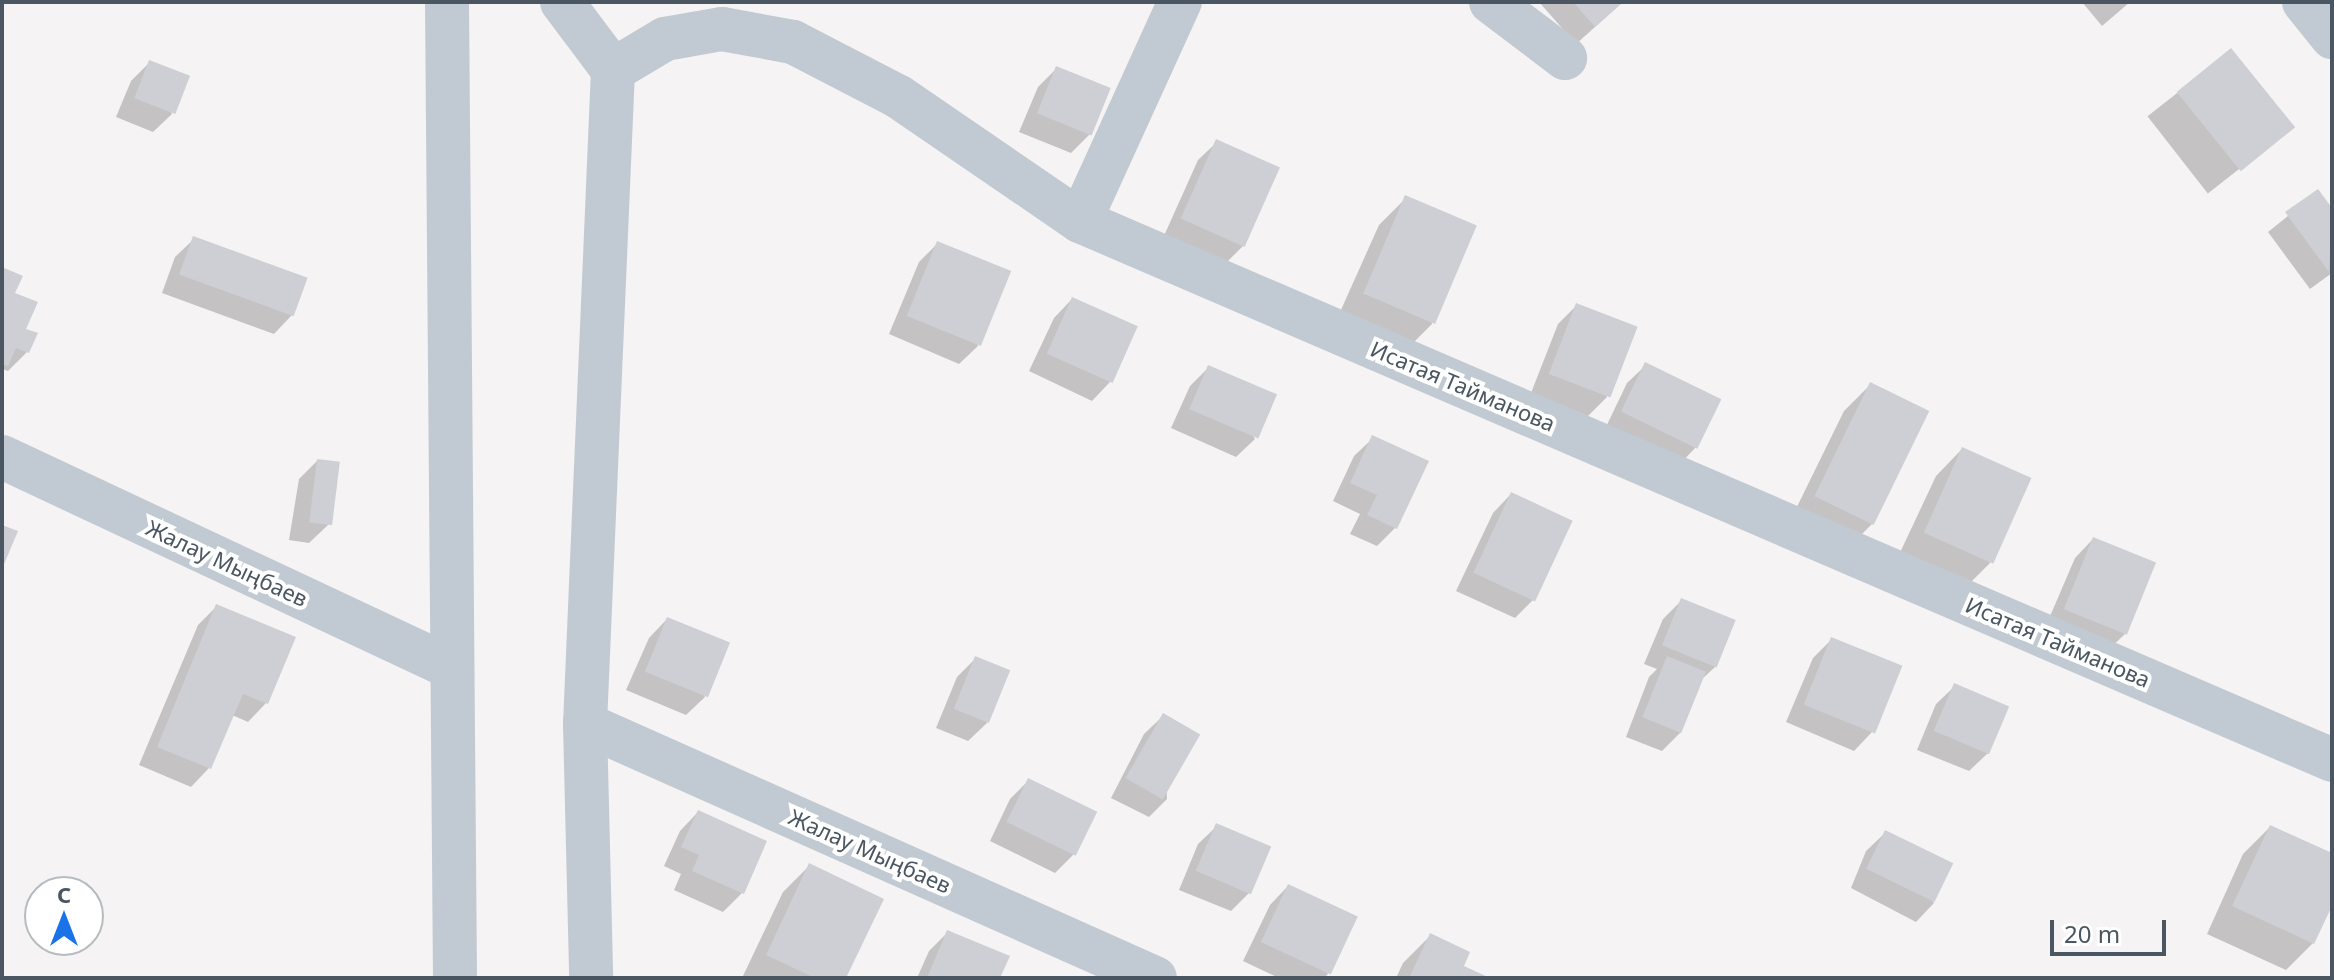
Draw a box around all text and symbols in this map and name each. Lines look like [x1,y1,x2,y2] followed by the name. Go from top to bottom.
[1367,335,1559,437] street label: Исатая Тайманова
[142,514,312,612] street label: Жалау Мыңбаев
[1962,591,2154,693] street label: Исатая Тайманова
[785,803,955,899] street label: Жалау Мыңбаев
[24,876,104,956] north arrow
[57,879,71,909] text: С
[2054,904,2170,954] scale bar
[2064,917,2120,950] text: 20 m

